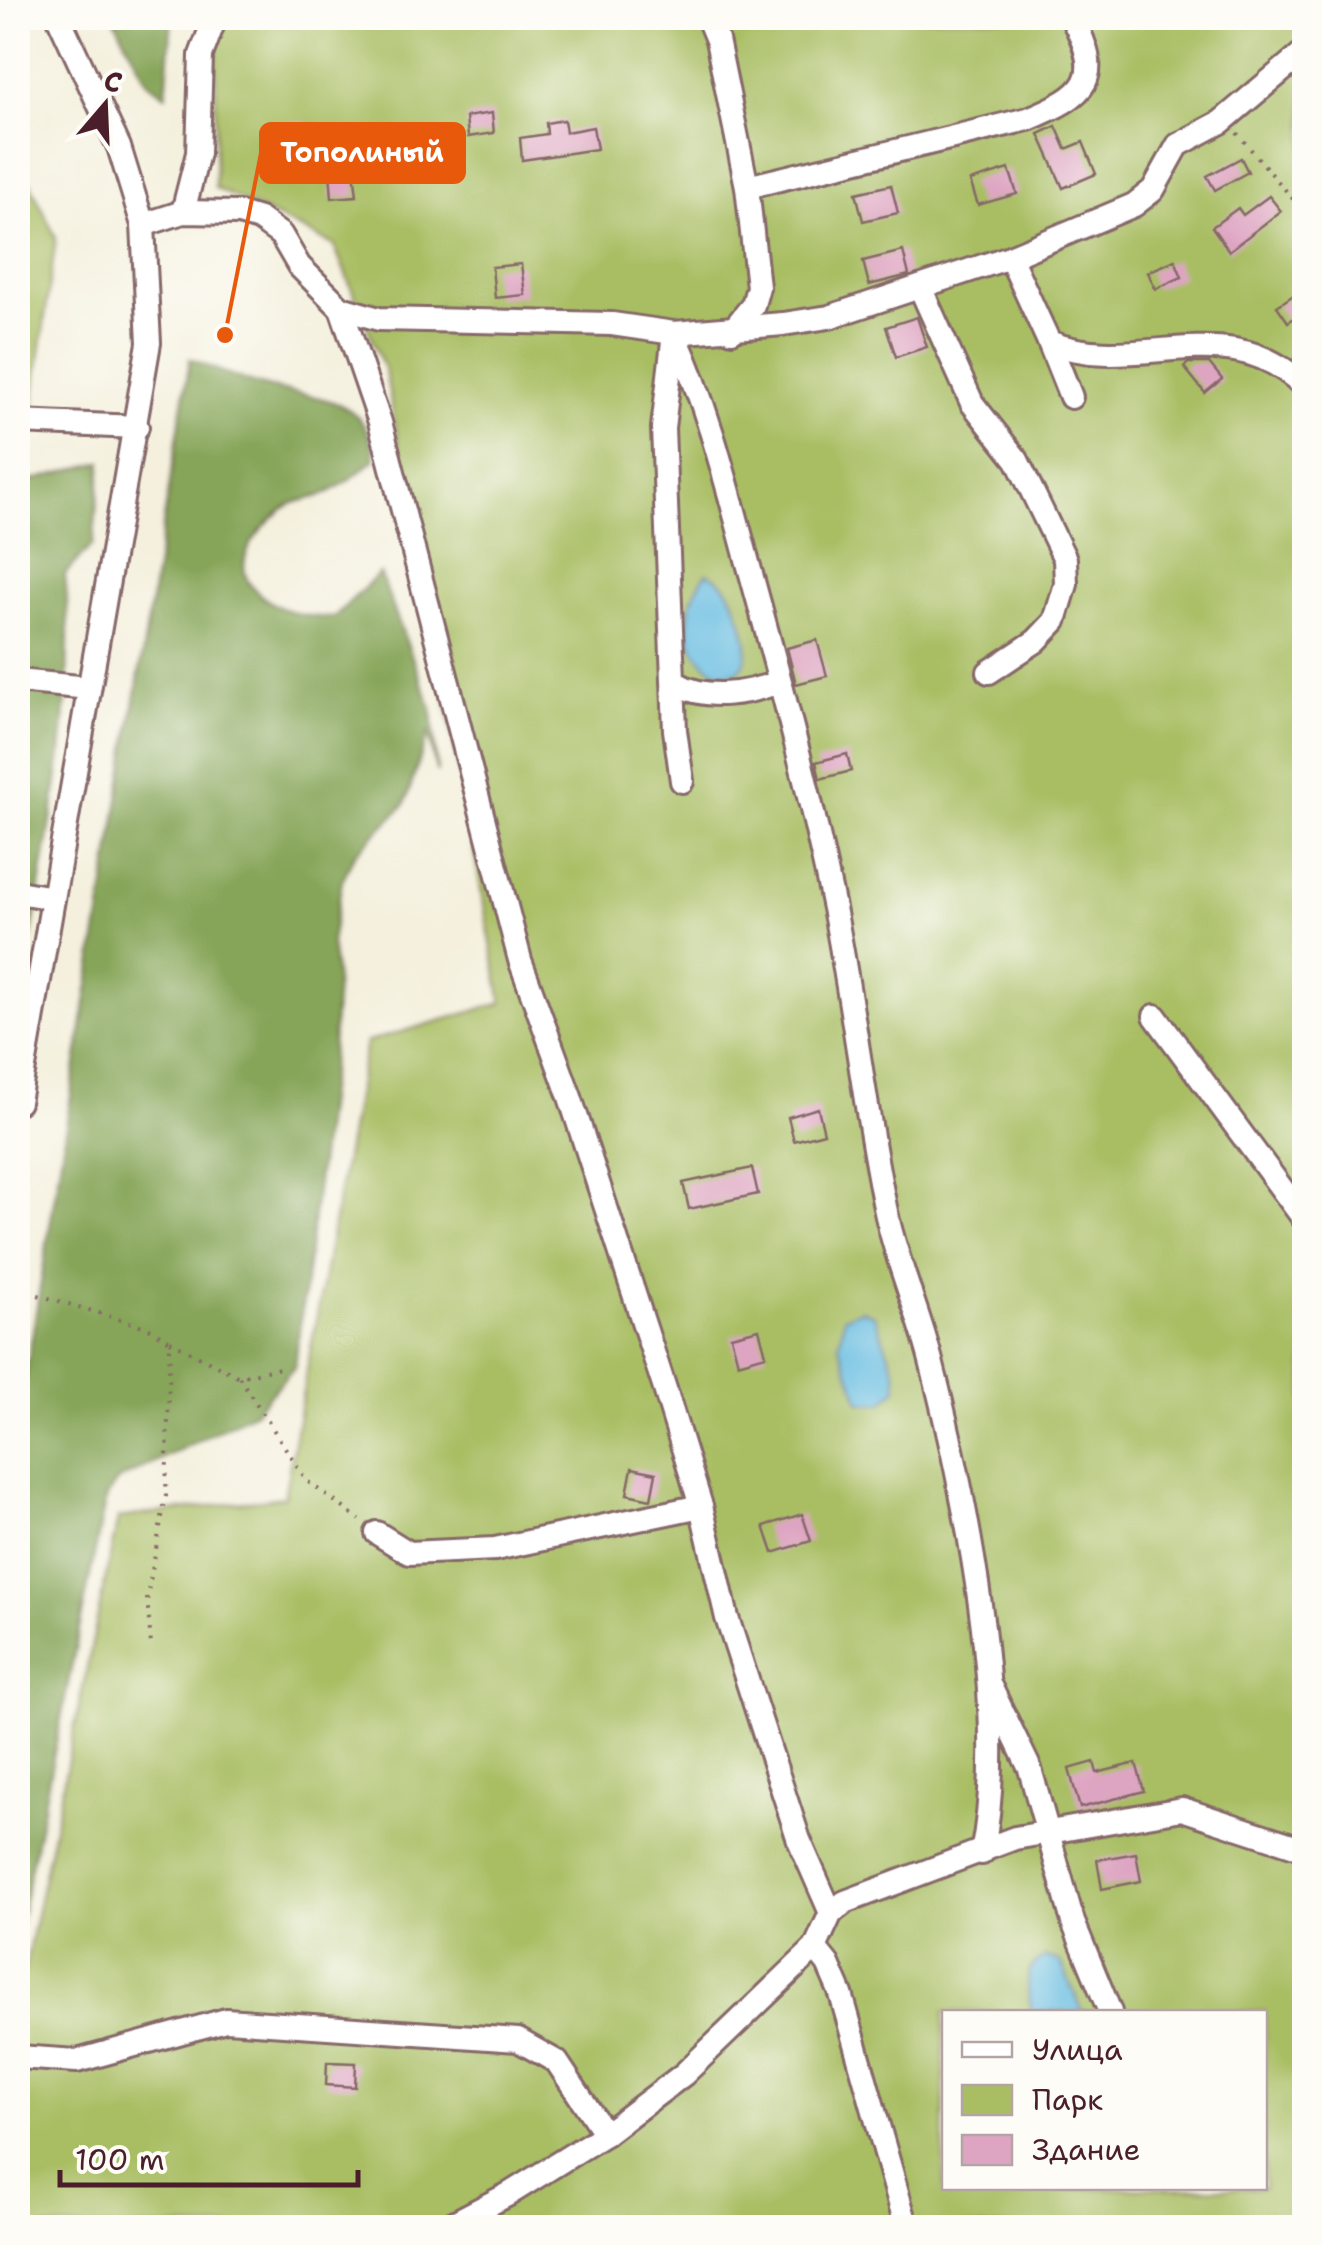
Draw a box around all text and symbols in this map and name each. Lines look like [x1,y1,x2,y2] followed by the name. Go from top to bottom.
[55,55,155,155] north arrow
[99,61,127,102] text: С
[261,124,464,182] callout: Тополиный
[280,133,444,171] text: Тополиный
[942,2010,1267,2190] legend
[1032,2029,1123,2070] text: Улица
[1032,2079,1103,2120] text: Парк
[60,2125,358,2187] scale bar
[1032,2129,1141,2170] text: Здание
[75,2139,165,2180] text: 100 m

